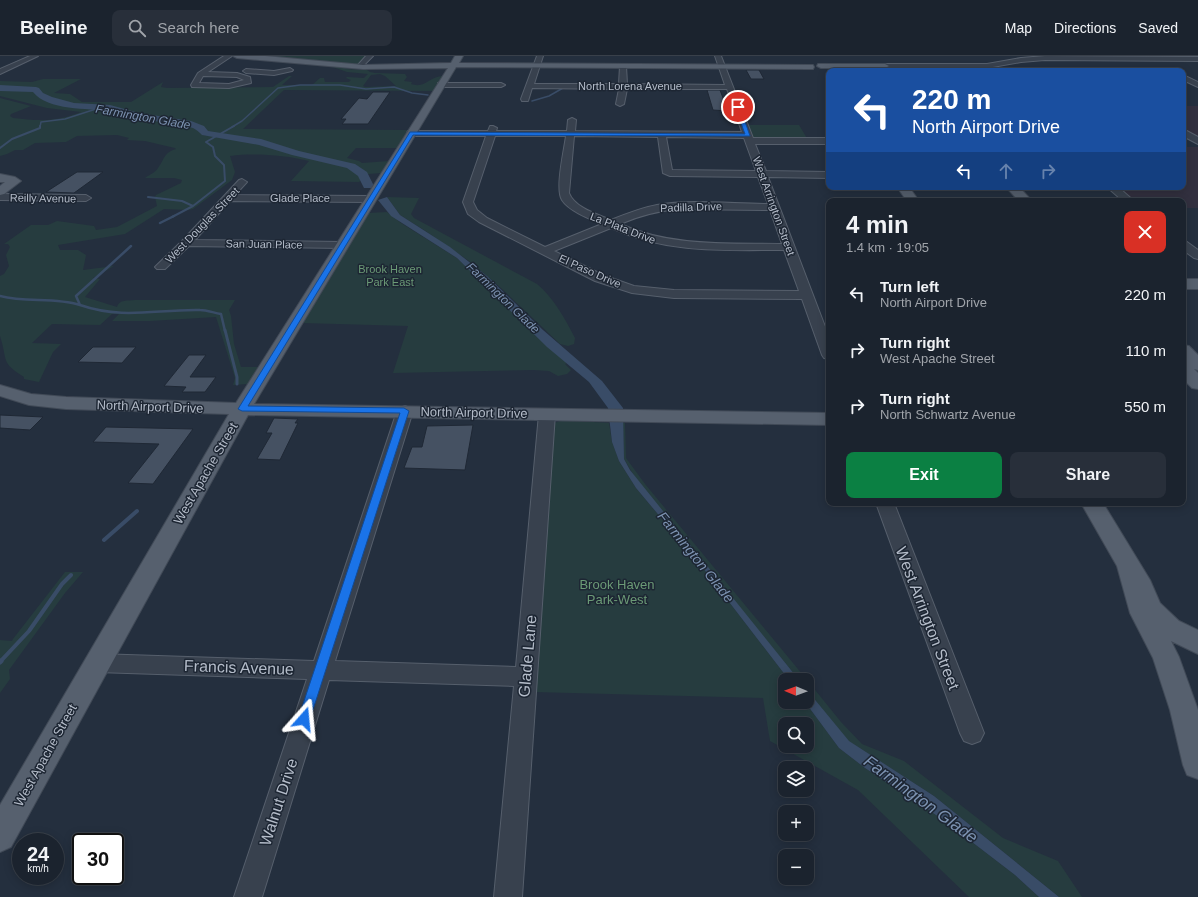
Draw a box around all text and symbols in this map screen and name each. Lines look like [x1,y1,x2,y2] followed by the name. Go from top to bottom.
[112,10,392,46] search box
[20,17,88,38] text: Beeline
[126,17,148,39] icon: search
[158,19,239,36] text: Search here
[1005,20,1032,36] text: Map
[1054,20,1116,36] text: Directions
[1138,20,1178,36] text: Saved
[578,80,682,92] street label: North Lorena Avenue
[846,84,898,136] icon: left
[912,84,991,115] text: 220 m
[721,90,755,124] pin
[727,96,749,118] icon: arrive
[94,102,192,132] water label: Farmington Glade
[912,117,1060,137] text: North Airport Drive
[751,155,797,257] street label: West Arrington Street
[953,160,975,182] icon: left
[995,160,1017,182] icon: ahead
[1037,160,1059,182] icon: right
[163,185,241,265] street label: West Douglas Street
[10,191,76,205] street label: Reilly Avenue
[270,192,330,204] street label: Glade Place
[660,200,722,214] street label: Padilla Drive
[589,210,657,246] street label: La Plata Drive
[846,211,909,238] text: 4 min
[1124,211,1166,253] button: close
[225,237,303,251] street label: San Juan Place
[846,240,929,255] text: 1.4 km · 19:05
[557,252,623,290] street label: El Paso Drive
[464,260,543,337] water label: Farmington Glade
[358,263,422,288] park label: Brook Haven Park East
[880,278,939,295] text: Turn left
[846,283,868,305] icon: left
[1124,286,1166,303] text: 220 m
[880,295,987,310] text: North Airport Drive
[880,334,950,351] text: Turn right
[846,339,868,361] icon: right
[1125,342,1166,359] text: 110 m
[880,351,995,366] text: West Apache Street
[880,390,950,407] text: Turn right
[846,395,868,417] icon: right
[96,397,204,416] street label: North Airport Drive
[1124,398,1166,415] text: 550 m
[420,404,528,421] street label: North Airport Drive
[880,407,1016,422] text: North Schwartz Avenue
[170,420,241,527] street label: West Apache Street
[846,452,1002,498] button: Exit
[1010,452,1166,498] button: Share
[655,508,738,606] water label: Farmington Glade
[892,544,963,693] street label: West Arrington Street
[579,577,655,607] park label: Brook Haven Park-West
[515,614,540,698] street label: Glade Lane
[184,657,294,678] street label: Francis Avenue
[778,673,814,709] north arrow
[778,673,814,885] map controls
[283,698,325,740] position arrow
[11,701,80,809] street label: West Apache Street
[778,717,814,753] button: search
[860,752,981,847] water label: Farmington Glade
[256,756,301,848] street label: Walnut Drive
[778,761,814,797] button: layers
[778,805,814,841] button: +
[72,833,124,885] speed limit sign: 30
[27,843,49,865] text: 24
[778,849,814,885] button: −
[27,863,49,874] text: km/h

